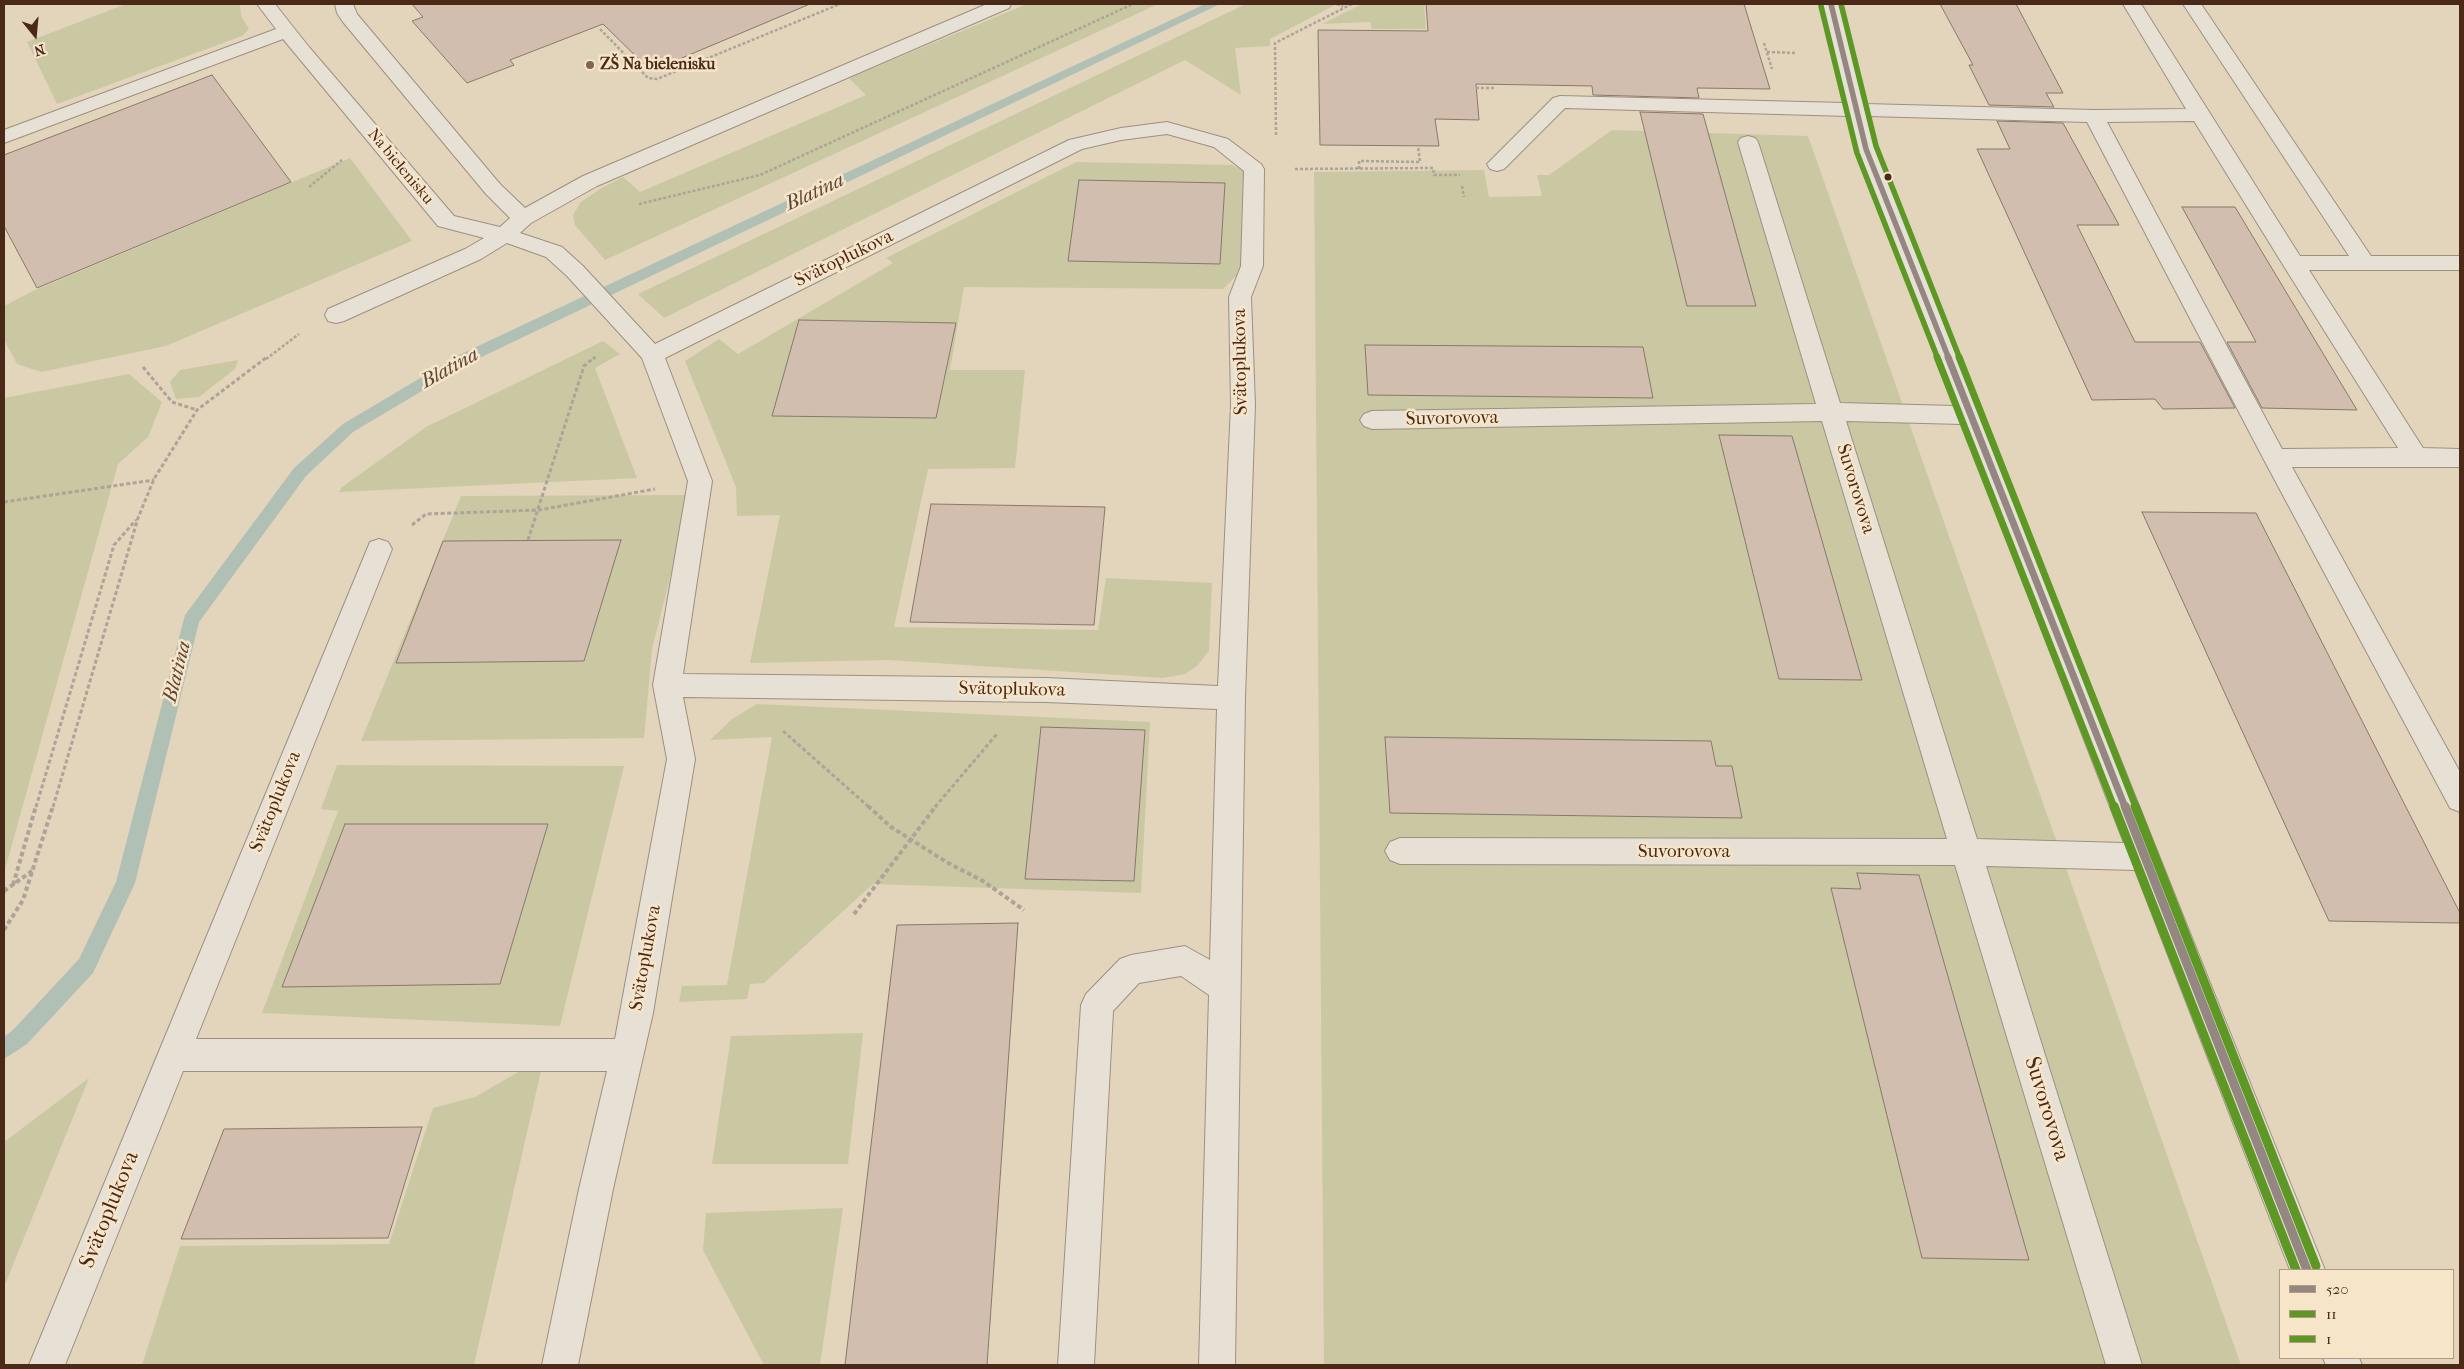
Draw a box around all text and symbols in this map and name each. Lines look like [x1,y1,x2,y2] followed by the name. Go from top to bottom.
[10,10,60,60] north arrow
[32,40,47,60] text: N
[600,55,715,75] place label: ZŠ Na bielenisku
[584,59,596,71] marker: ZŠ Na bielenisku
[363,125,437,209] street label: Na bielenisku
[782,169,848,217] water label: Blatina
[1883,172,1893,182] unlabelled marker
[791,225,897,293] street label: Svätoplukova
[1229,308,1253,416] street label: Svätoplukova
[417,343,483,395] water label: Blatina
[1405,407,1499,431] street label: Suvorovova
[1831,441,1879,537] street label: Suvorovova
[159,639,197,705] water label: Blatina
[958,678,1066,702] street label: Svätoplukova
[245,748,307,856] street label: Svätoplukova
[1638,841,1730,863] street label: Suvorovova
[625,903,667,1013] street label: Svätoplukova
[2018,1054,2074,1164] street label: Suvorovova
[75,1148,145,1272] street label: Svätoplukova
[2279,1269,2454,1359] legend
[2326,1280,2348,1298] text: 520
[2326,1305,2337,1323] text: 11
[2326,1330,2331,1348] text: 1

